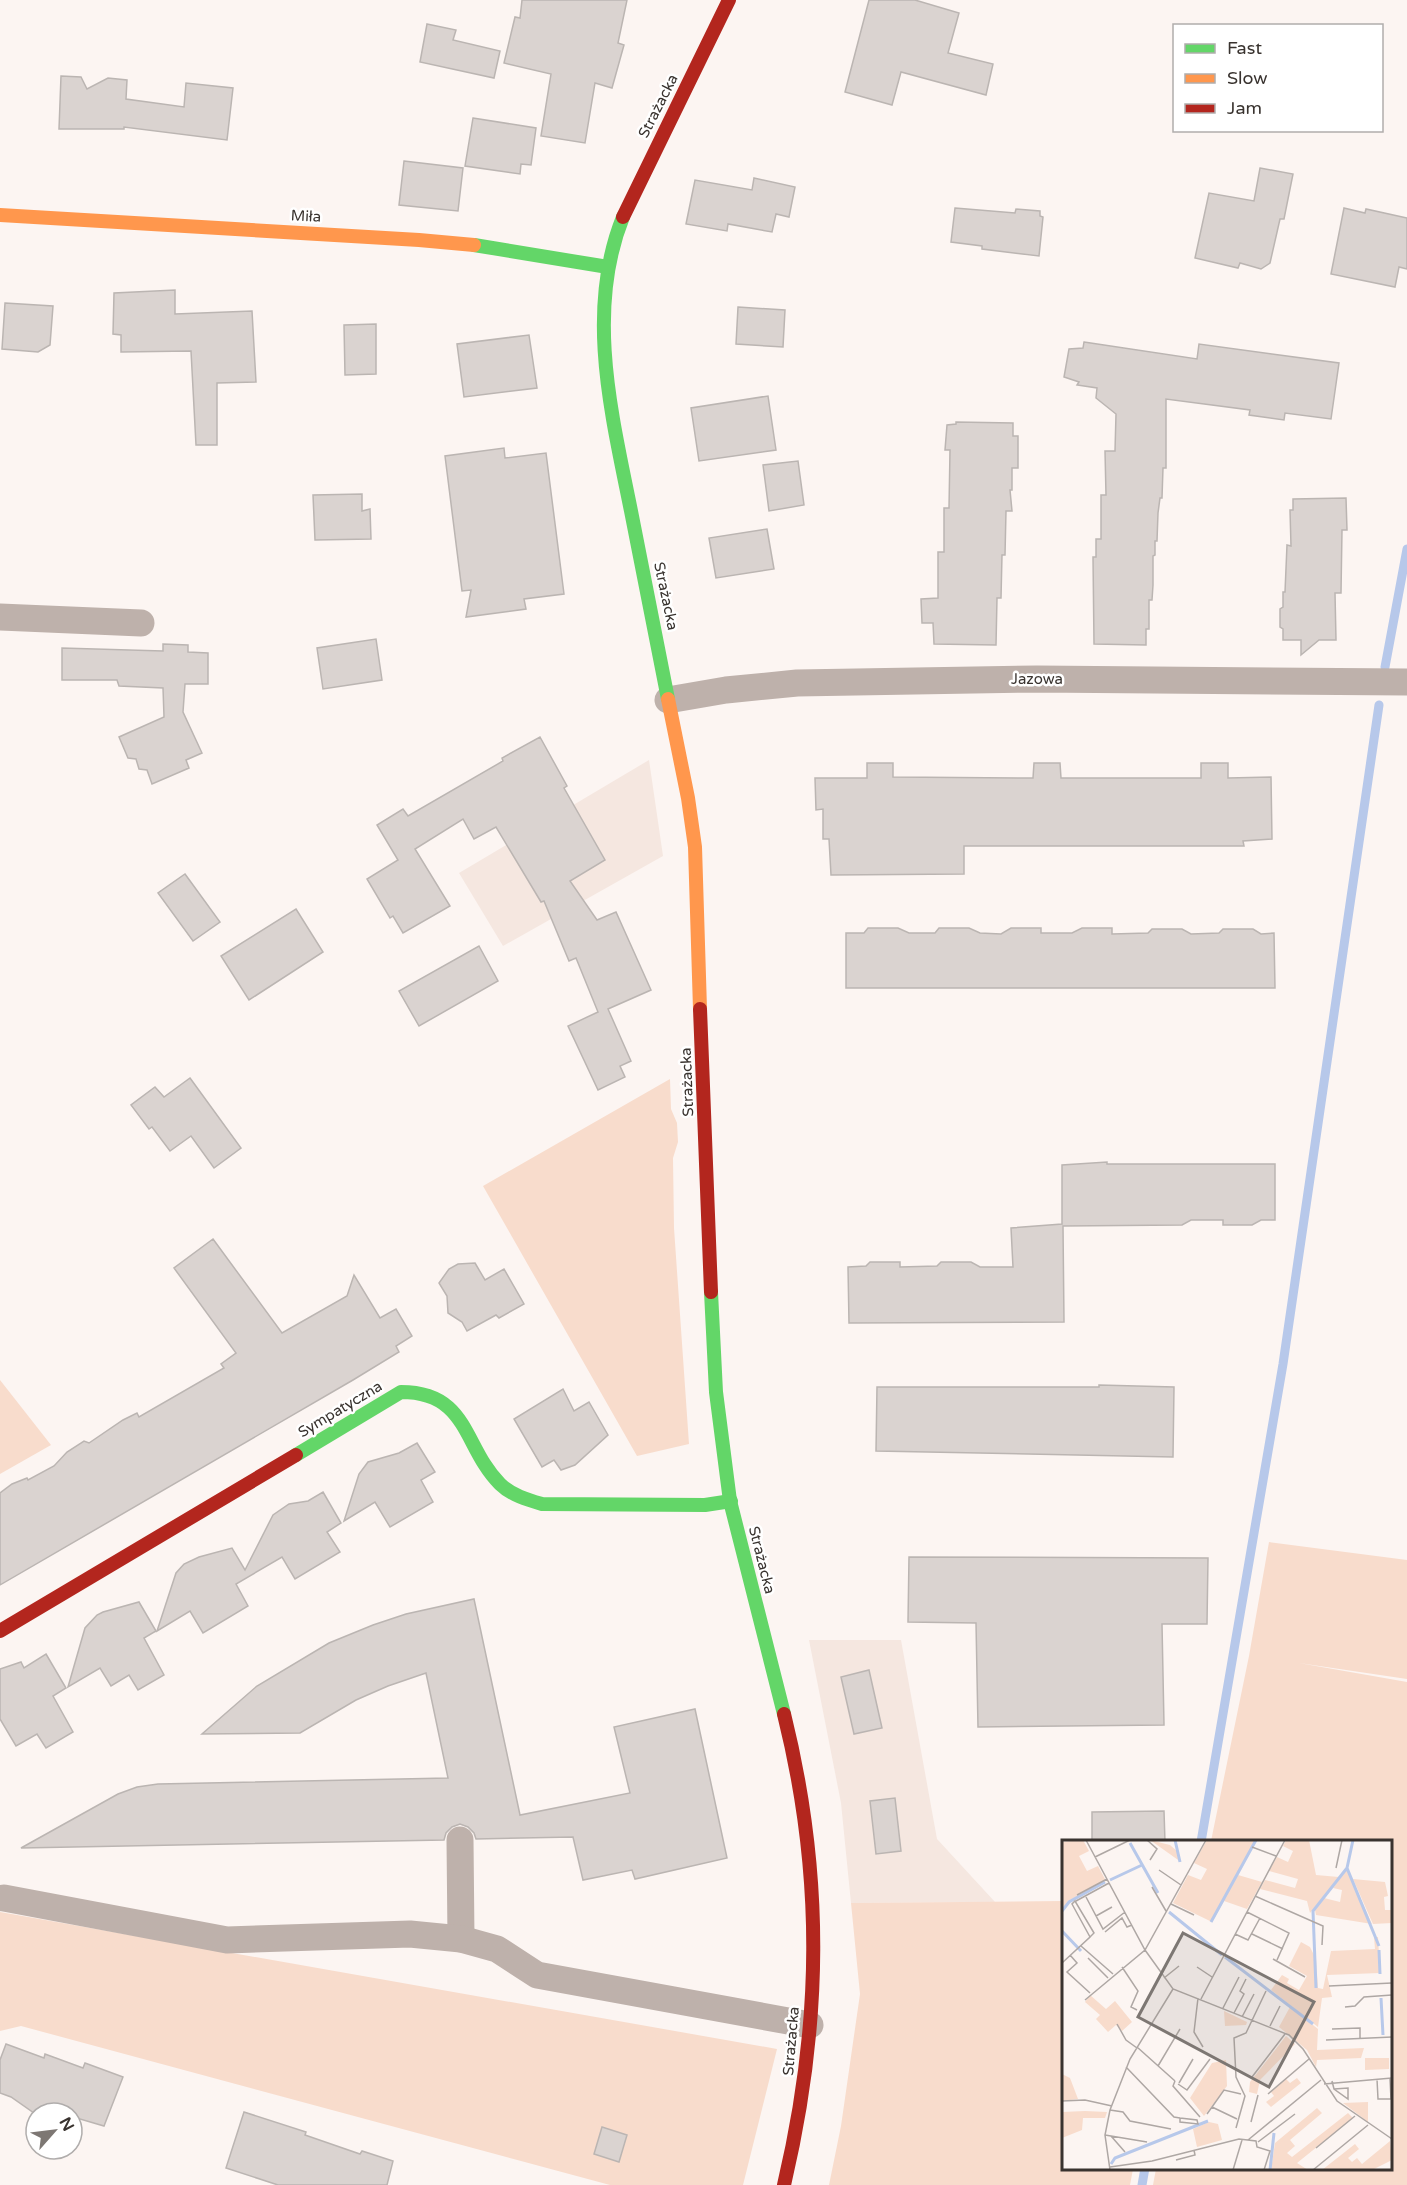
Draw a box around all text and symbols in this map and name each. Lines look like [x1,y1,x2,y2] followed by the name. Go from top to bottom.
[1173,24,1383,132] legend
[1227,37,1262,59] text: Fast
[1227,67,1268,89] text: Slow
[634,71,682,141] street label: Strażacka
[1227,97,1262,119] text: Jam
[290,206,322,226] street label: Miła
[650,560,682,632] street label: Strażacka
[1011,670,1063,688] street label: Jazowa
[677,1047,697,1117] street label: Strażacka
[295,1377,385,1441] street label: Sympatyczna
[745,1524,779,1596] street label: Strażacka
[1062,1840,1392,2170] inset map
[779,2006,803,2076] street label: Strażacka
[24,2101,84,2161] north arrow
[55,2114,78,2135] text: N

